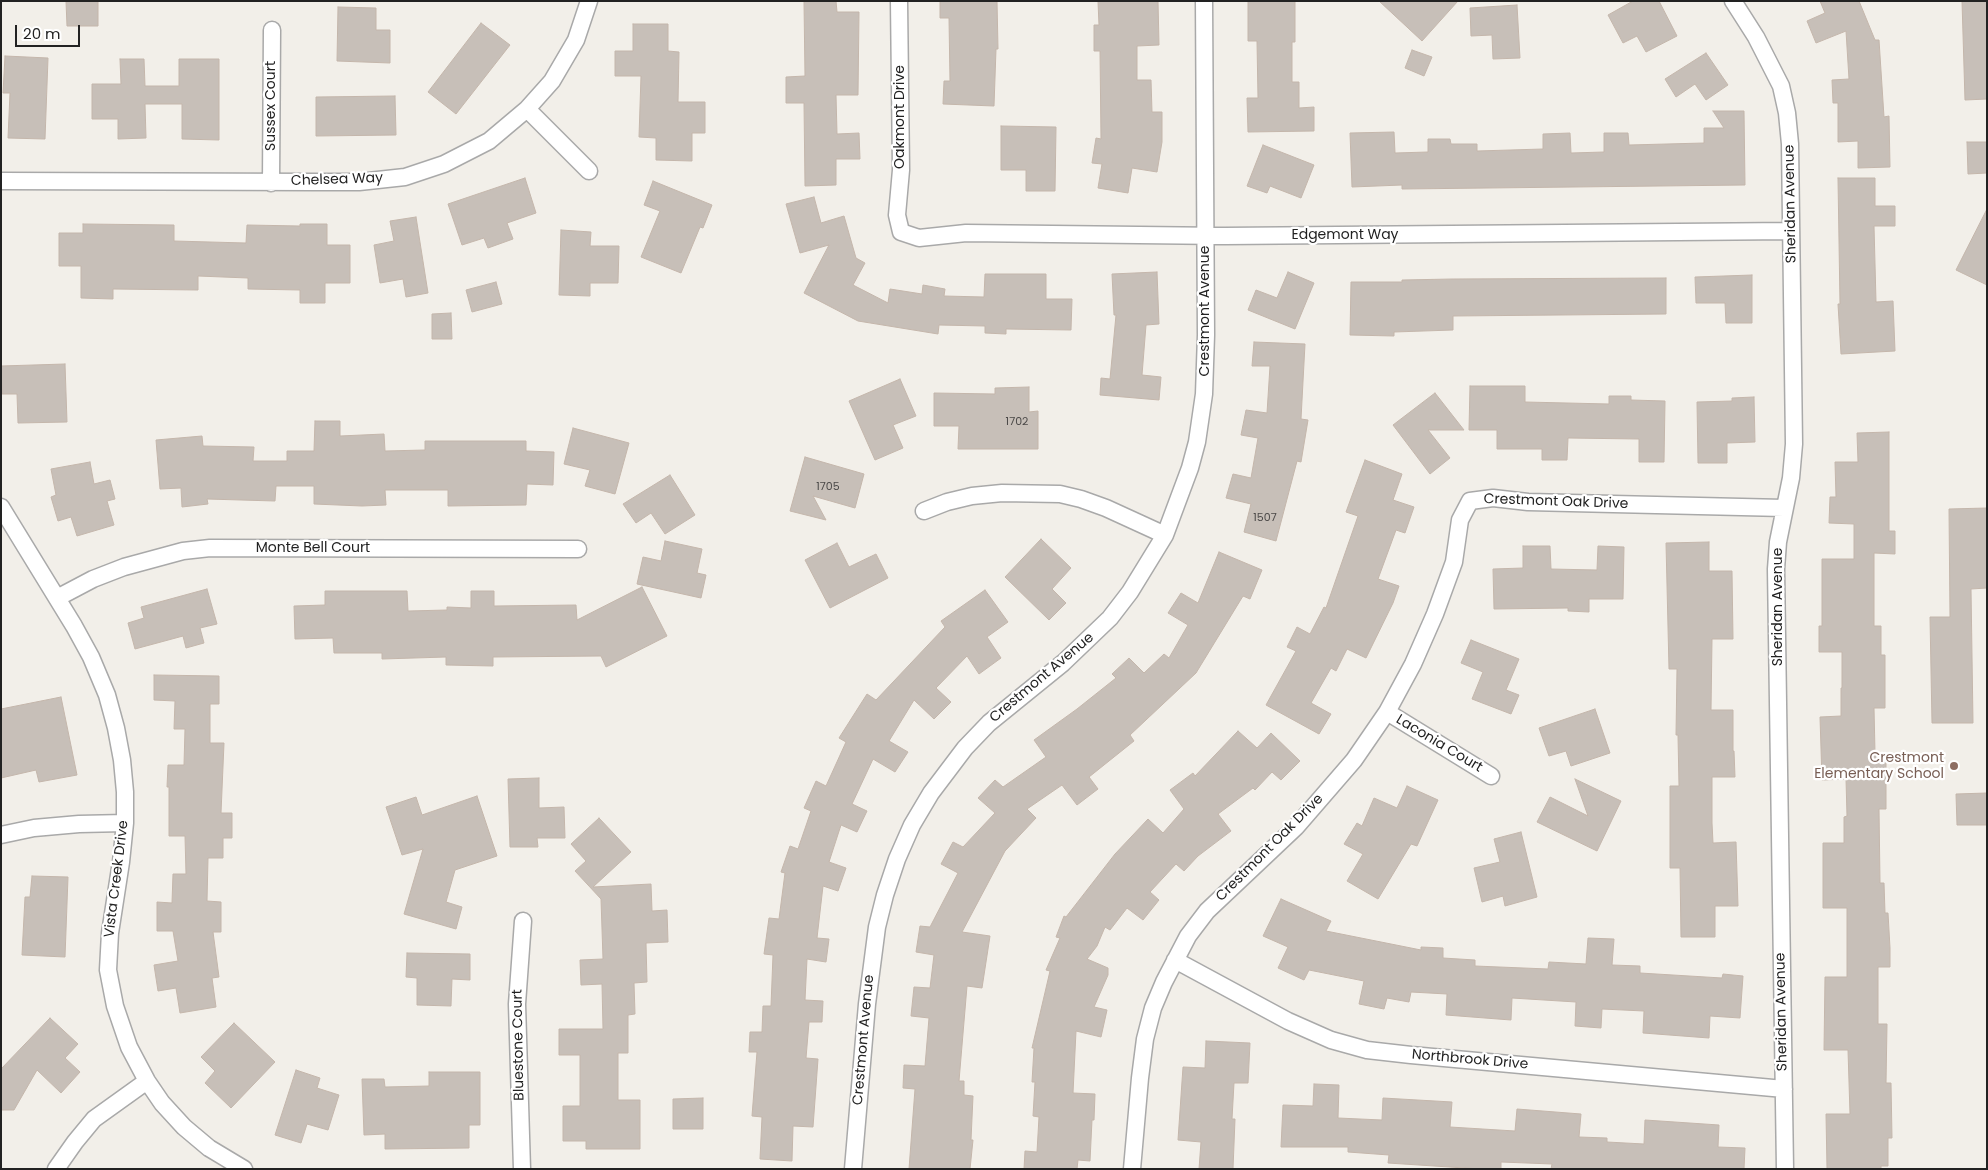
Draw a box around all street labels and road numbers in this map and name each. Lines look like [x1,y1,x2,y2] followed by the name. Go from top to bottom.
[263,61,279,151] street label: Sussex Court
[892,65,908,169] street label: Oakmont Drive
[1782,145,1800,263] street label: Sheridan Avenue
[291,170,383,190] street label: Chelsea Way
[1292,227,1398,243] street label: Edgemont Way
[1197,246,1213,376] street label: Crestmont Avenue
[1483,491,1629,513] street label: Crestmont Oak Drive
[256,540,370,556] street label: Monte Bell Court
[1770,548,1786,666] street label: Sheridan Avenue
[986,630,1098,726] street label: Crestmont Avenue
[1393,712,1485,776] street label: Laconia Court
[1213,791,1327,905] street label: Crestmont Oak Drive
[101,819,133,939] street label: Vista Creek Drive
[1773,953,1791,1071] street label: Sheridan Avenue
[850,974,878,1106] street label: Crestmont Avenue
[510,989,528,1101] street label: Bluestone Court
[1411,1047,1529,1073] street label: Northbrook Drive

